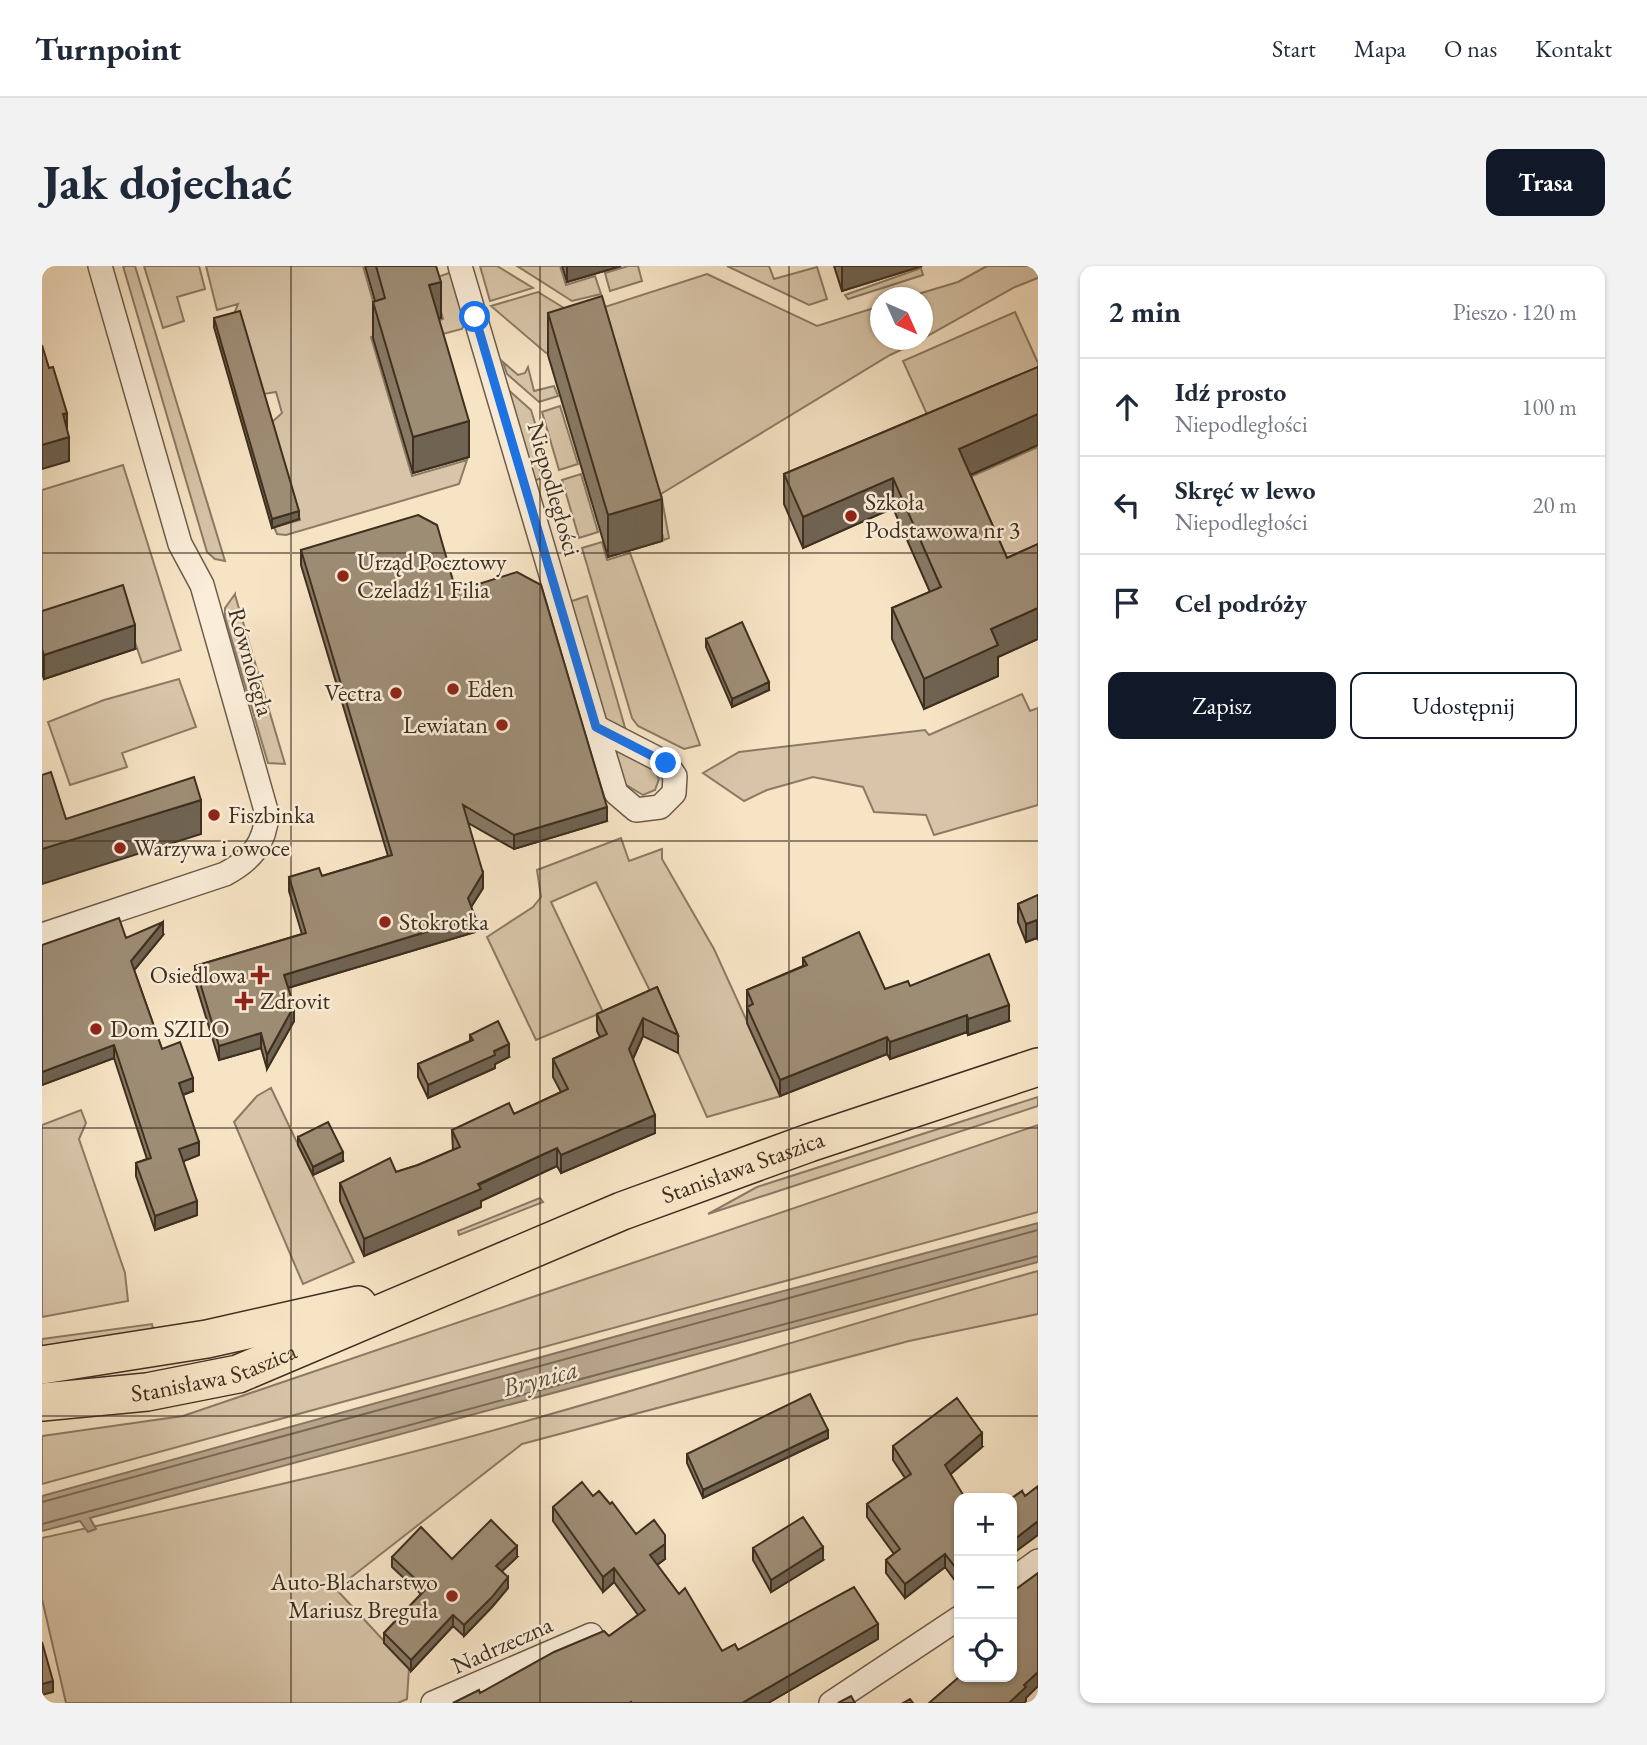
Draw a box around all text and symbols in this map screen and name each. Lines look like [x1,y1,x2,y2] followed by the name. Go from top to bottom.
[35,27,181,70] text: Turnpoint
[1272,33,1316,64] text: Start
[1354,33,1406,64] text: Mapa
[1444,33,1497,64] text: O nas
[1535,33,1612,64] text: Kontakt
[1486,149,1605,216] button: Trasa
[42,150,292,214] text: Jak dojechać
[870,287,933,350] north arrow
[1108,292,1181,331] text: 2 min
[1453,297,1577,327] text: Pieszo · 120 m
[459,301,490,332] route start
[1175,375,1286,409] text: Idź prosto
[1108,388,1146,426] icon: ahead
[1521,392,1577,422] text: 100 m
[1175,409,1308,439] text: Niepodległości
[521,418,588,560] street label: Niepodległości
[1175,473,1316,507] text: Skręć w lewo
[865,486,1020,545] place label: Szkoła Podstawowa nr 3
[1108,486,1146,524] icon: left
[1532,490,1577,520] text: 20 m
[1175,507,1308,537] text: Niepodległości
[843,508,859,524] marker: Szkoła Podstawowa nr 3
[357,546,507,605] place label: Urząd Pocztowy Czeladź 1 Filia
[335,568,351,584] marker: Urząd Pocztowy Czeladź 1 Filia
[1108,584,1146,622] icon: arrive
[1175,586,1307,620] text: Cel podróży
[221,604,282,720] street label: Równoległa
[1108,672,1336,739] button: Zapisz
[1350,672,1577,739] button: Udostępnij
[467,673,514,704] place label: Eden
[324,677,382,708] place label: Vectra
[445,681,461,697] marker: Eden
[388,685,404,701] marker: Vectra
[403,709,488,740] place label: Lewiatan
[494,717,510,733] marker: Lewiatan
[650,747,681,778] route end
[228,799,315,830] place label: Fiszbinka
[206,807,222,823] marker: Fiszbinka
[134,832,290,863] place label: Warzywa i owoce
[112,840,128,856] marker: Warzywa i owoce
[399,906,489,937] place label: Stokrotka
[377,914,393,930] marker: Stokrotka
[150,959,246,990] place label: Osiedlowa
[252,967,268,983] marker: Osiedlowa
[260,985,331,1016] place label: Zdrovit
[234,991,254,1011] marker: Zdrovit
[110,1013,230,1044] place label: Dom SZILO
[88,1021,104,1037] marker: Dom SZILO
[657,1123,828,1210] street label: Stanisława Staszica
[130,1335,302,1408] street label: Stanisława Staszica
[497,1352,582,1405] water label: Brynica
[954,1493,1017,1682] map controls
[954,1493,1017,1556] button: +
[954,1556,1017,1619] button: −
[270,1566,438,1625] place label: Auto-Blacharstwo Mariusz Breguła
[444,1588,460,1604] marker: Auto-Blacharstwo Mariusz Breguła
[446,1608,558,1681] street label: Nadrzeczna
[954,1619,1017,1682] button: locate

